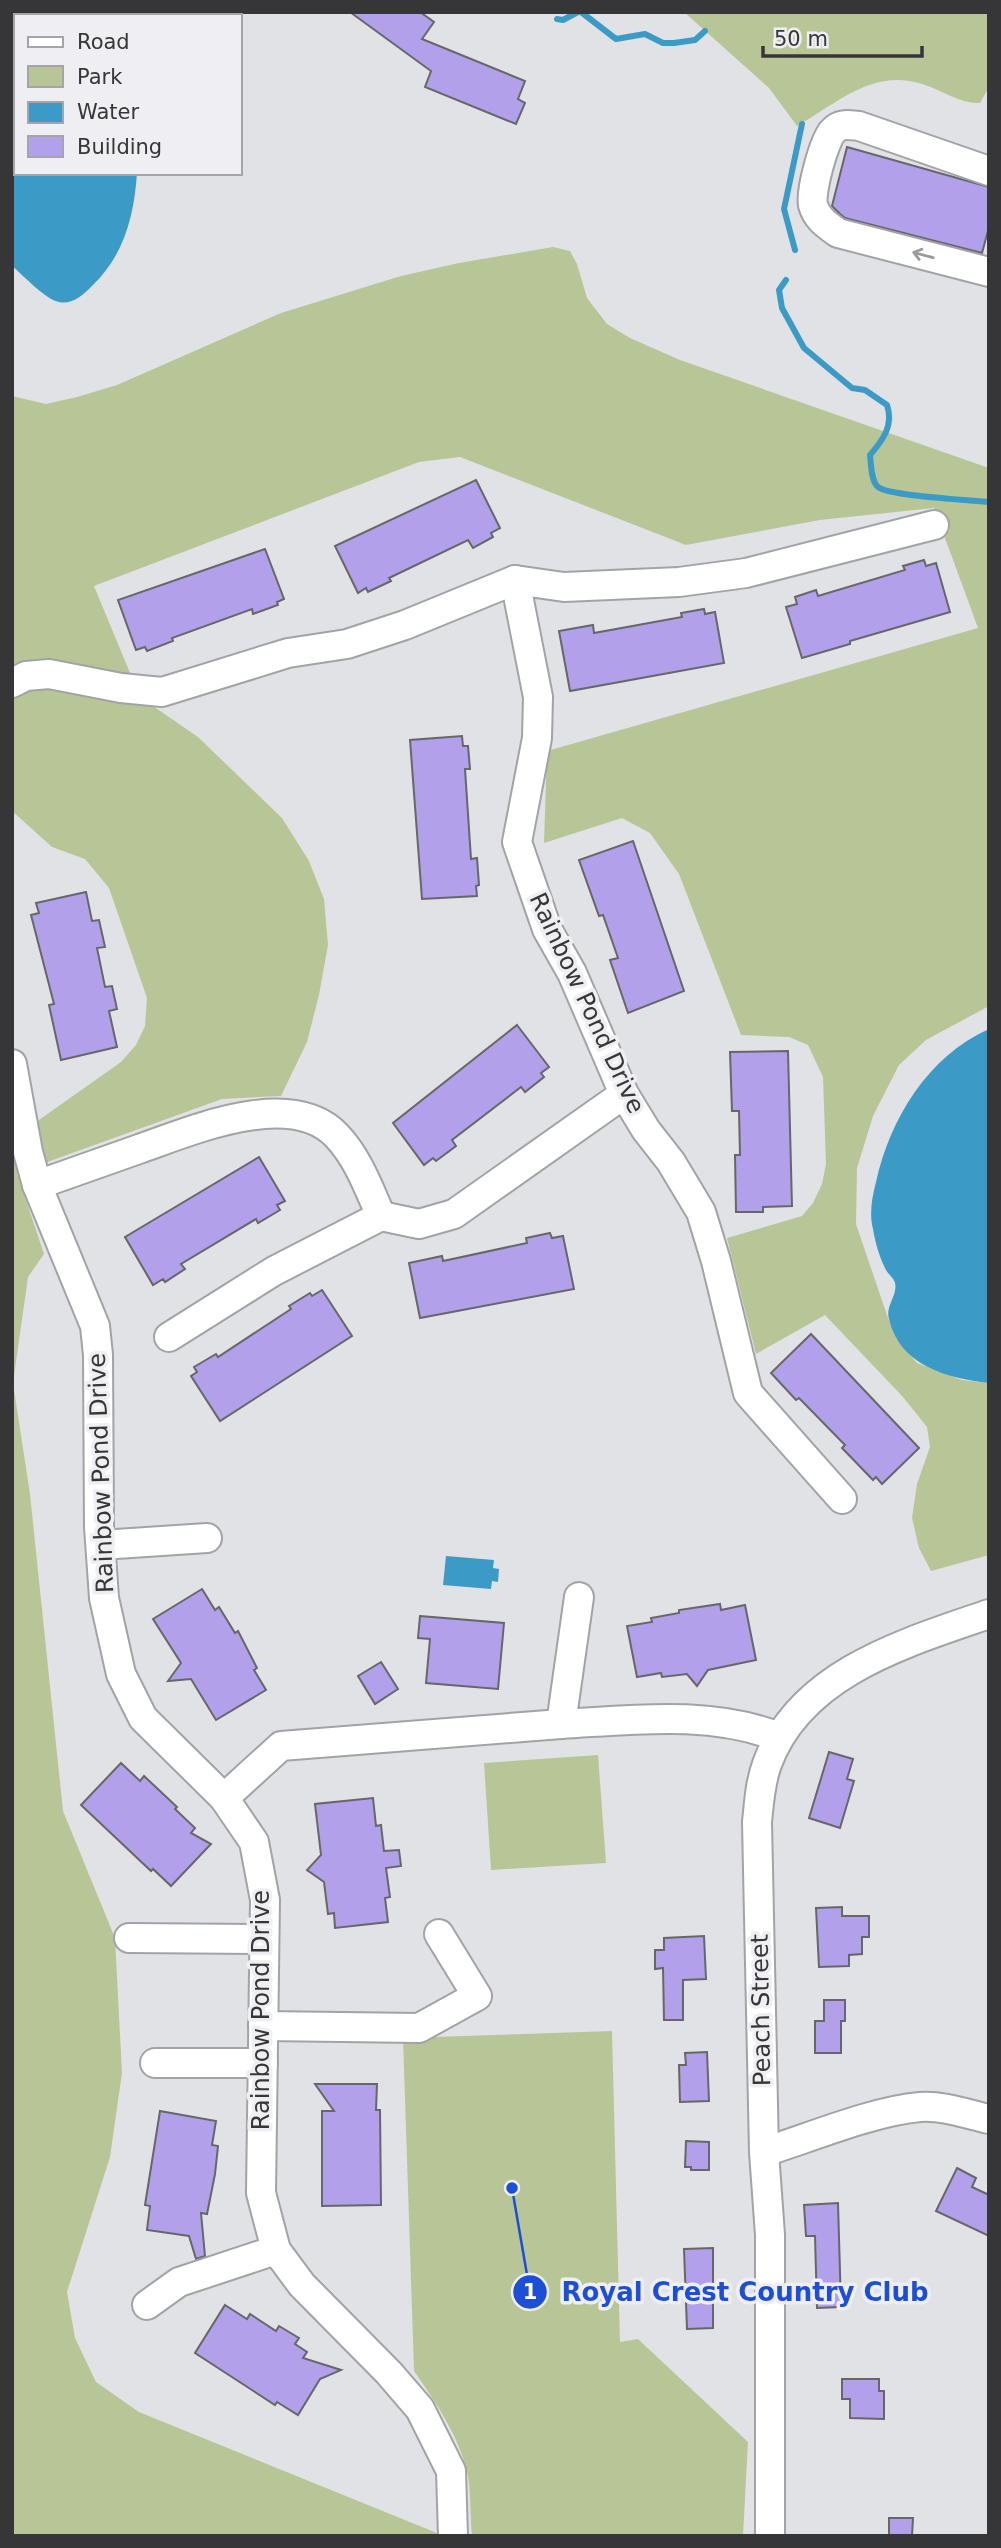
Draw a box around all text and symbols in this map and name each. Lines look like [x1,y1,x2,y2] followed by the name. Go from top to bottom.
[14,14,242,175] legend
[763,14,922,58] scale bar
[774,27,828,51] text: 50 m
[77,30,130,54] text: Road
[77,65,123,89] text: Park
[77,100,139,124] text: Water
[77,135,162,159] text: Building
[912,247,934,260] one-way arrow
[524,888,650,1118] street label: Rainbow Pond Drive
[83,1352,119,1594] street label: Rainbow Pond Drive
[247,1890,275,2130] street label: Rainbow Pond Drive
[746,1934,776,2086] street label: Peach Street
[513,2268,943,2315] callout: Royal Crest Country Club
[561,2277,929,2307] text: Royal Crest Country Club
[523,2280,537,2304] text: 1

